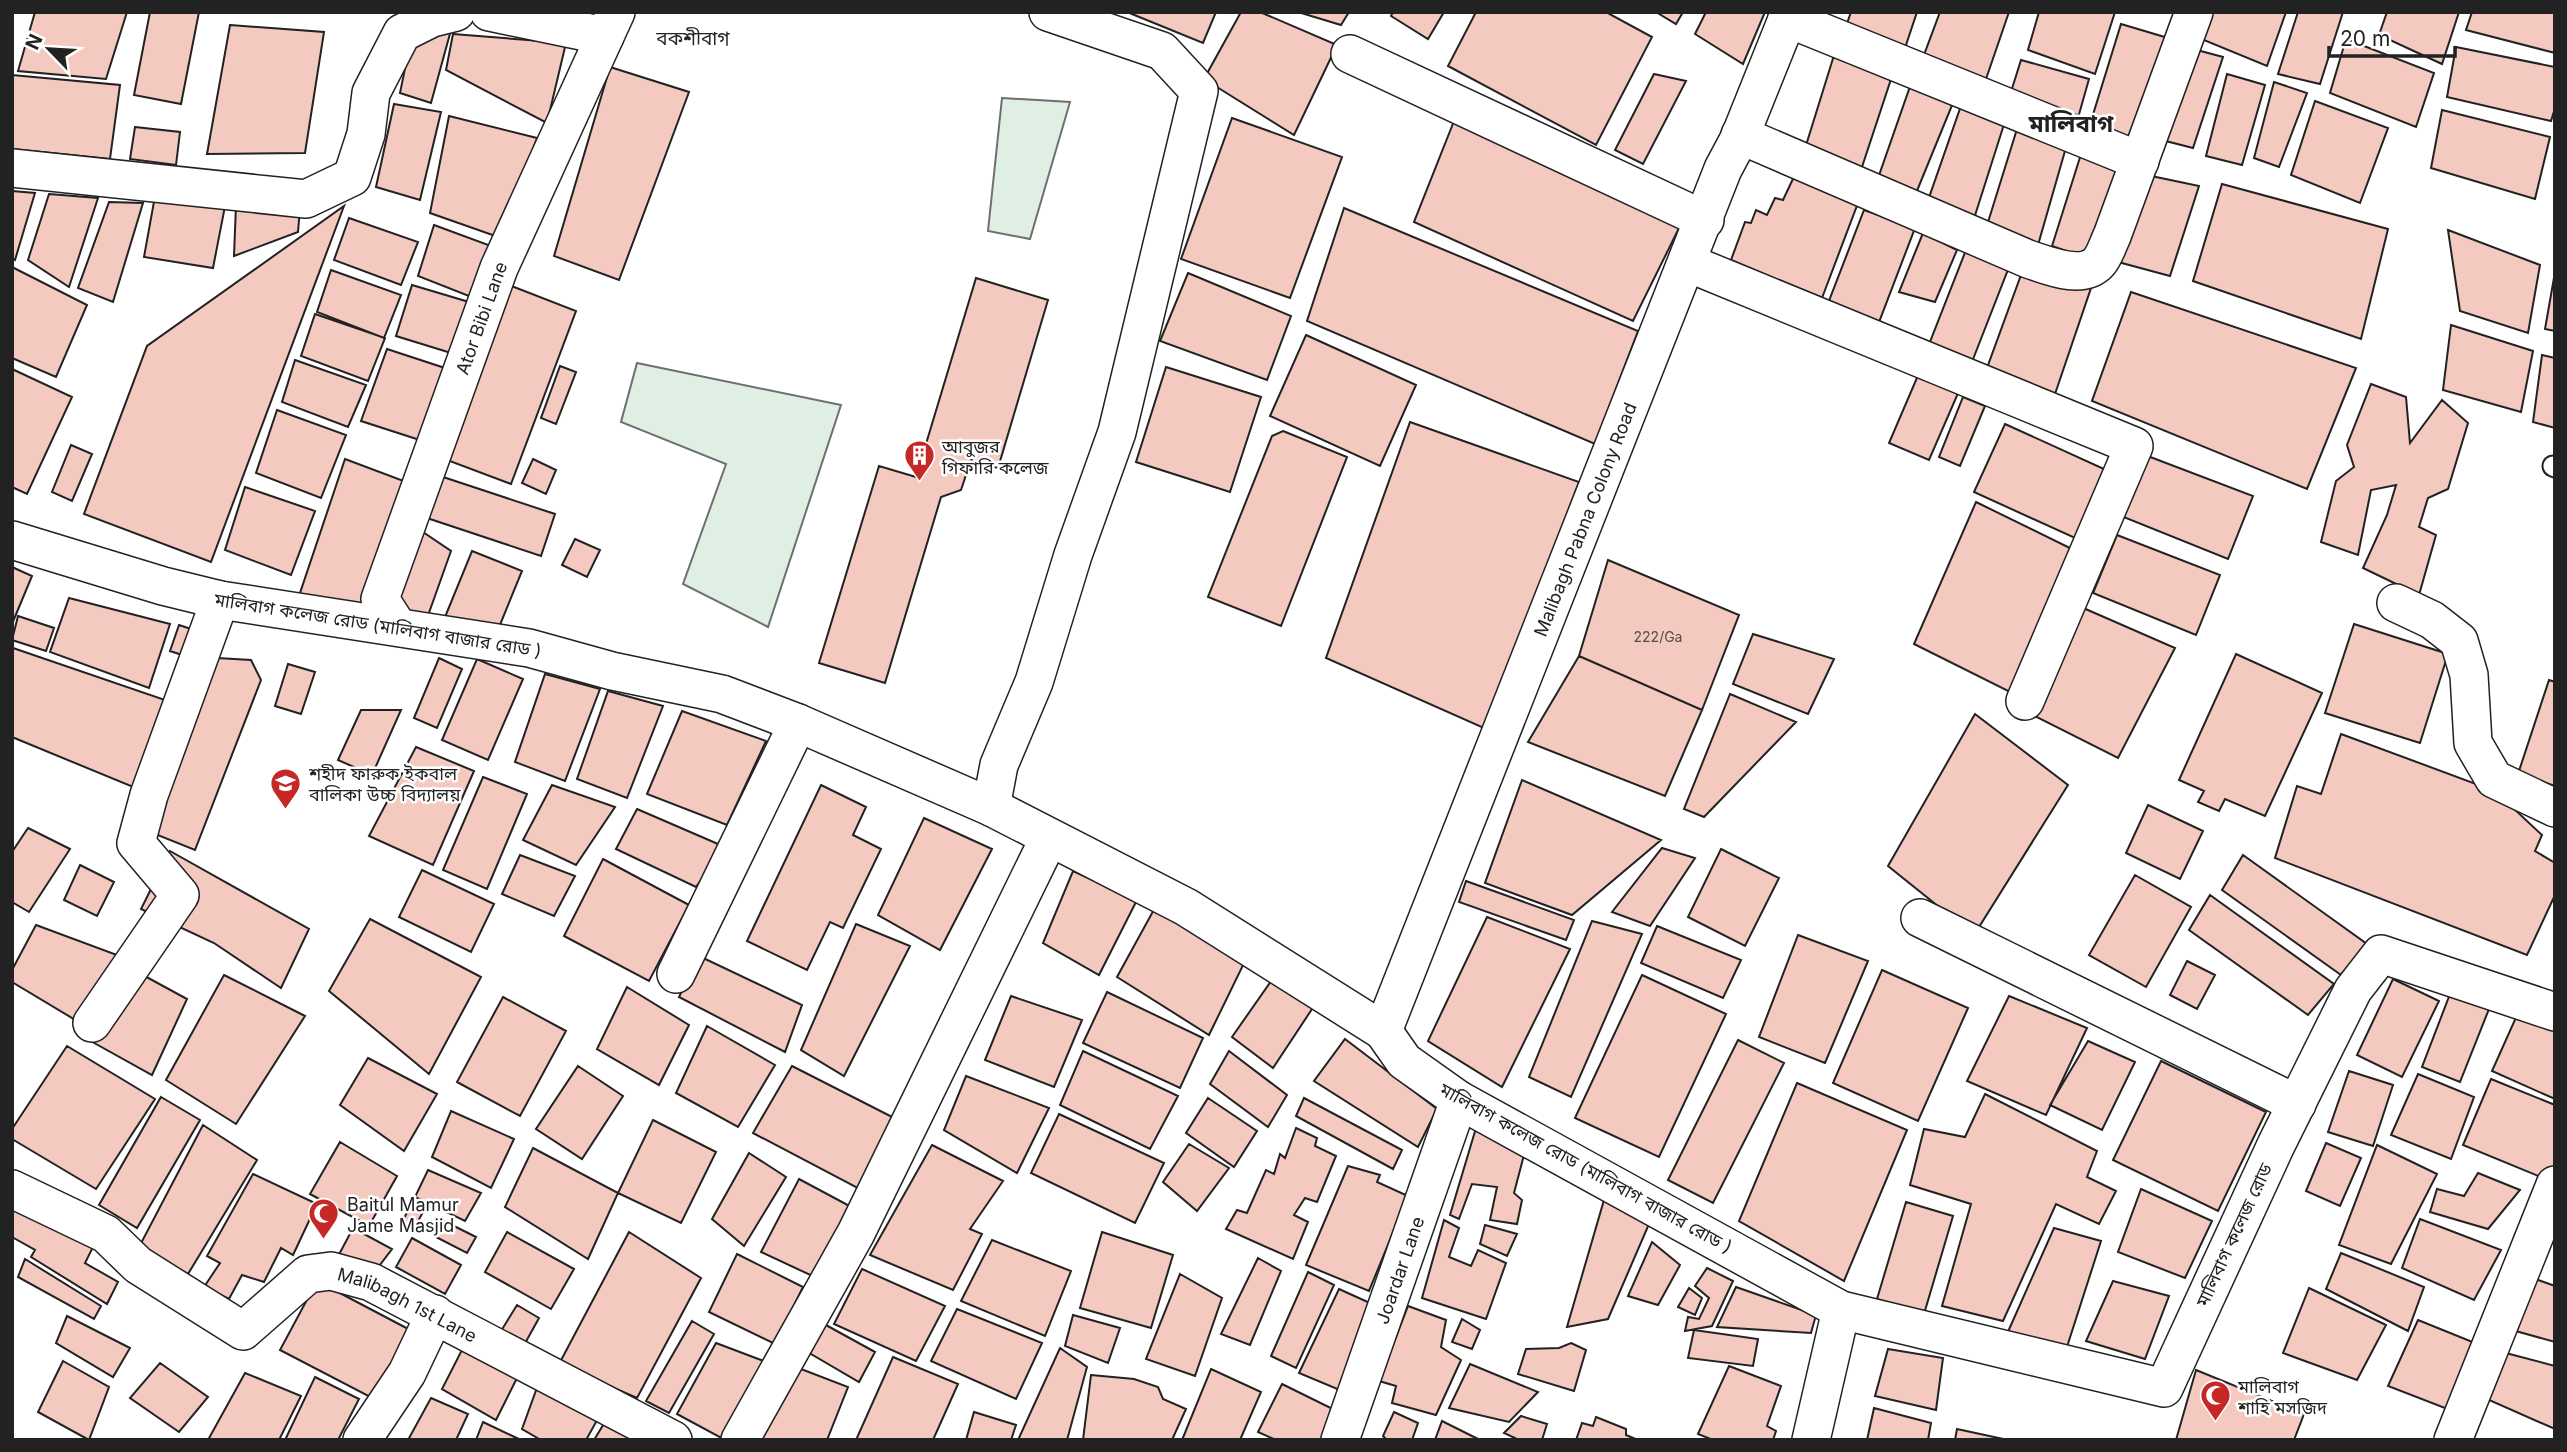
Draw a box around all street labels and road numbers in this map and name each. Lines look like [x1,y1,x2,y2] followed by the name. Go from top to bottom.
[451,258,511,377] street label: Ator Bibi Lane
[1529,399,1640,639] street label: Malibagh Pabna Colony Road
[212,589,543,661] street label: মালিবাগ কলেজ রোড (মালিবাগ বাজার রোড )
[1435,1078,1736,1257] street label: মালিবাগ কলেজ রোড (মালিবাগ বাজার রোড )
[2191,1160,2276,1311] street label: মালিবাগ কলেজ রোড
[1371,1214,1428,1327] street label: Joardar Lane
[335,1263,481,1346] street label: Malibagh 1st Lane

